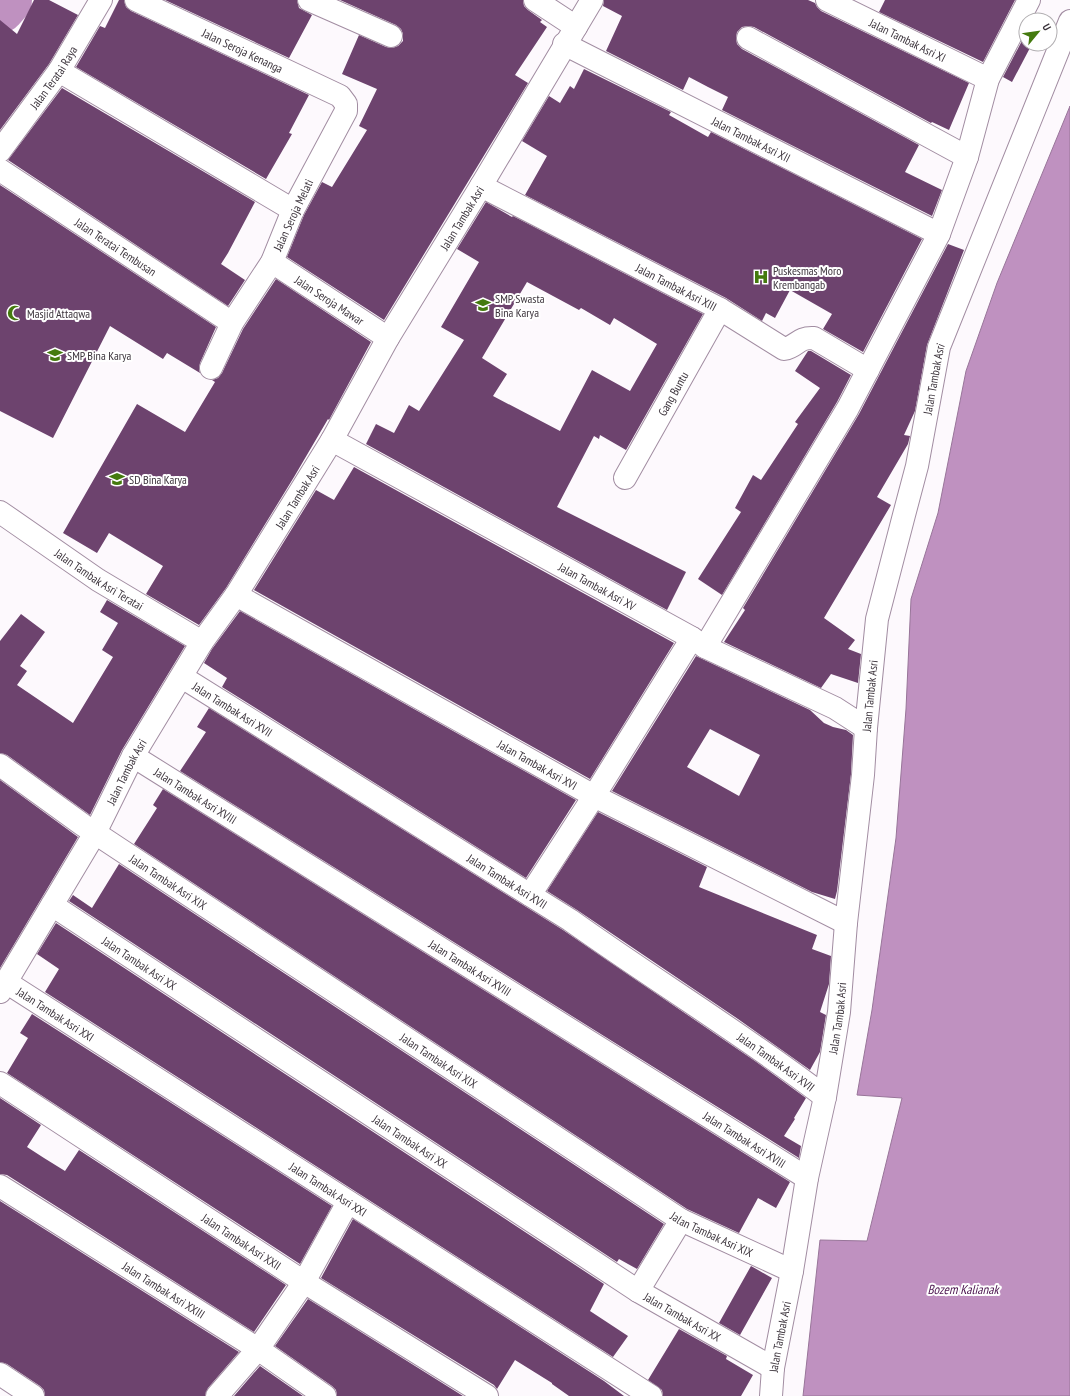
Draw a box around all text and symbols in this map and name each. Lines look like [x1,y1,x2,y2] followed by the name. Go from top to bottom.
[1018,12,1058,52] north arrow
[866,14,948,65] street label: Jalan Tambak Asri XI
[1039,21,1054,33] text: U
[199,24,286,76] street label: Jalan Seroja Kenanga
[26,43,80,112] street label: Jalan Teratai Raya
[709,112,793,165] street label: Jalan Tambak Asri XII
[269,177,316,254] street label: Jalan Seroja Melati
[436,183,487,253] street label: Jalan Tambak Asri
[72,214,160,279] street label: Jalan Teratai Tembusan
[633,259,720,314] street label: Jalan Tambak Asri XIII
[773,263,841,292] place label: Puskesmas Moro Krembangab
[752,268,770,286] hospital icon: Puskesmas Moro Krembangab
[292,271,368,328] street label: Jalan Seroja Mawar
[495,291,545,320] place label: SMP Swasta Bina Karya
[474,296,492,314] school or university icon: SMP Swasta Bina Karya
[6,304,24,322] mosque icon: Masjid Attaqwa
[27,306,90,321] place label: Masjid Attaqwa
[919,341,947,417] street label: Jalan Tambak Asri
[46,346,64,364] school or university icon: SMP Bina Karya
[67,348,131,363] place label: SMP Bina Karya
[654,369,691,418] street label: Gang Buntu
[271,462,322,532] street label: Jalan Tambak Asri
[108,470,126,488] school or university icon: SD Bina Karya
[129,472,187,487] place label: SD Bina Karya
[51,545,146,613] street label: Jalan Tambak Asri Teratai
[555,558,639,613] street label: Jalan Tambak Asri XV
[858,659,880,733] street label: Jalan Tambak Asri
[189,678,276,739] street label: Jalan Tambak Asri XVII
[102,736,149,808] street label: Jalan Tambak Asri
[495,736,580,793] street label: Jalan Tambak Asri XVI
[151,763,240,827] street label: Jalan Tambak Asri XVIII
[126,850,210,912] street label: Jalan Tambak Asri XIX
[464,850,550,911] street label: Jalan Tambak Asri XVII
[99,932,180,993] street label: Jalan Tambak Asri XX
[426,935,514,999] street label: Jalan Tambak Asri XVIII
[825,982,849,1056] street label: Jalan Tambak Asri
[13,983,97,1044] street label: Jalan Tambak Asri XXI
[734,1028,818,1094] street label: Jalan Tambak Asri XVII
[397,1029,480,1091] street label: Jalan Tambak Asri XIX
[700,1107,789,1171] street label: Jalan Tambak Asri XVIII
[369,1110,450,1171] street label: Jalan Tambak Asri XX
[286,1158,370,1219] street label: Jalan Tambak Asri XXI
[667,1207,755,1260] street label: Jalan Tambak Asri XIX
[198,1209,284,1273] street label: Jalan Tambak Asri XXII
[119,1258,208,1321] street label: Jalan Tambak Asri XXIII
[927,1281,1000,1298] water label: Bozem Kalianak
[641,1288,724,1344] street label: Jalan Tambak Asri XX
[765,1300,793,1374] street label: Jalan Tambak Asri

